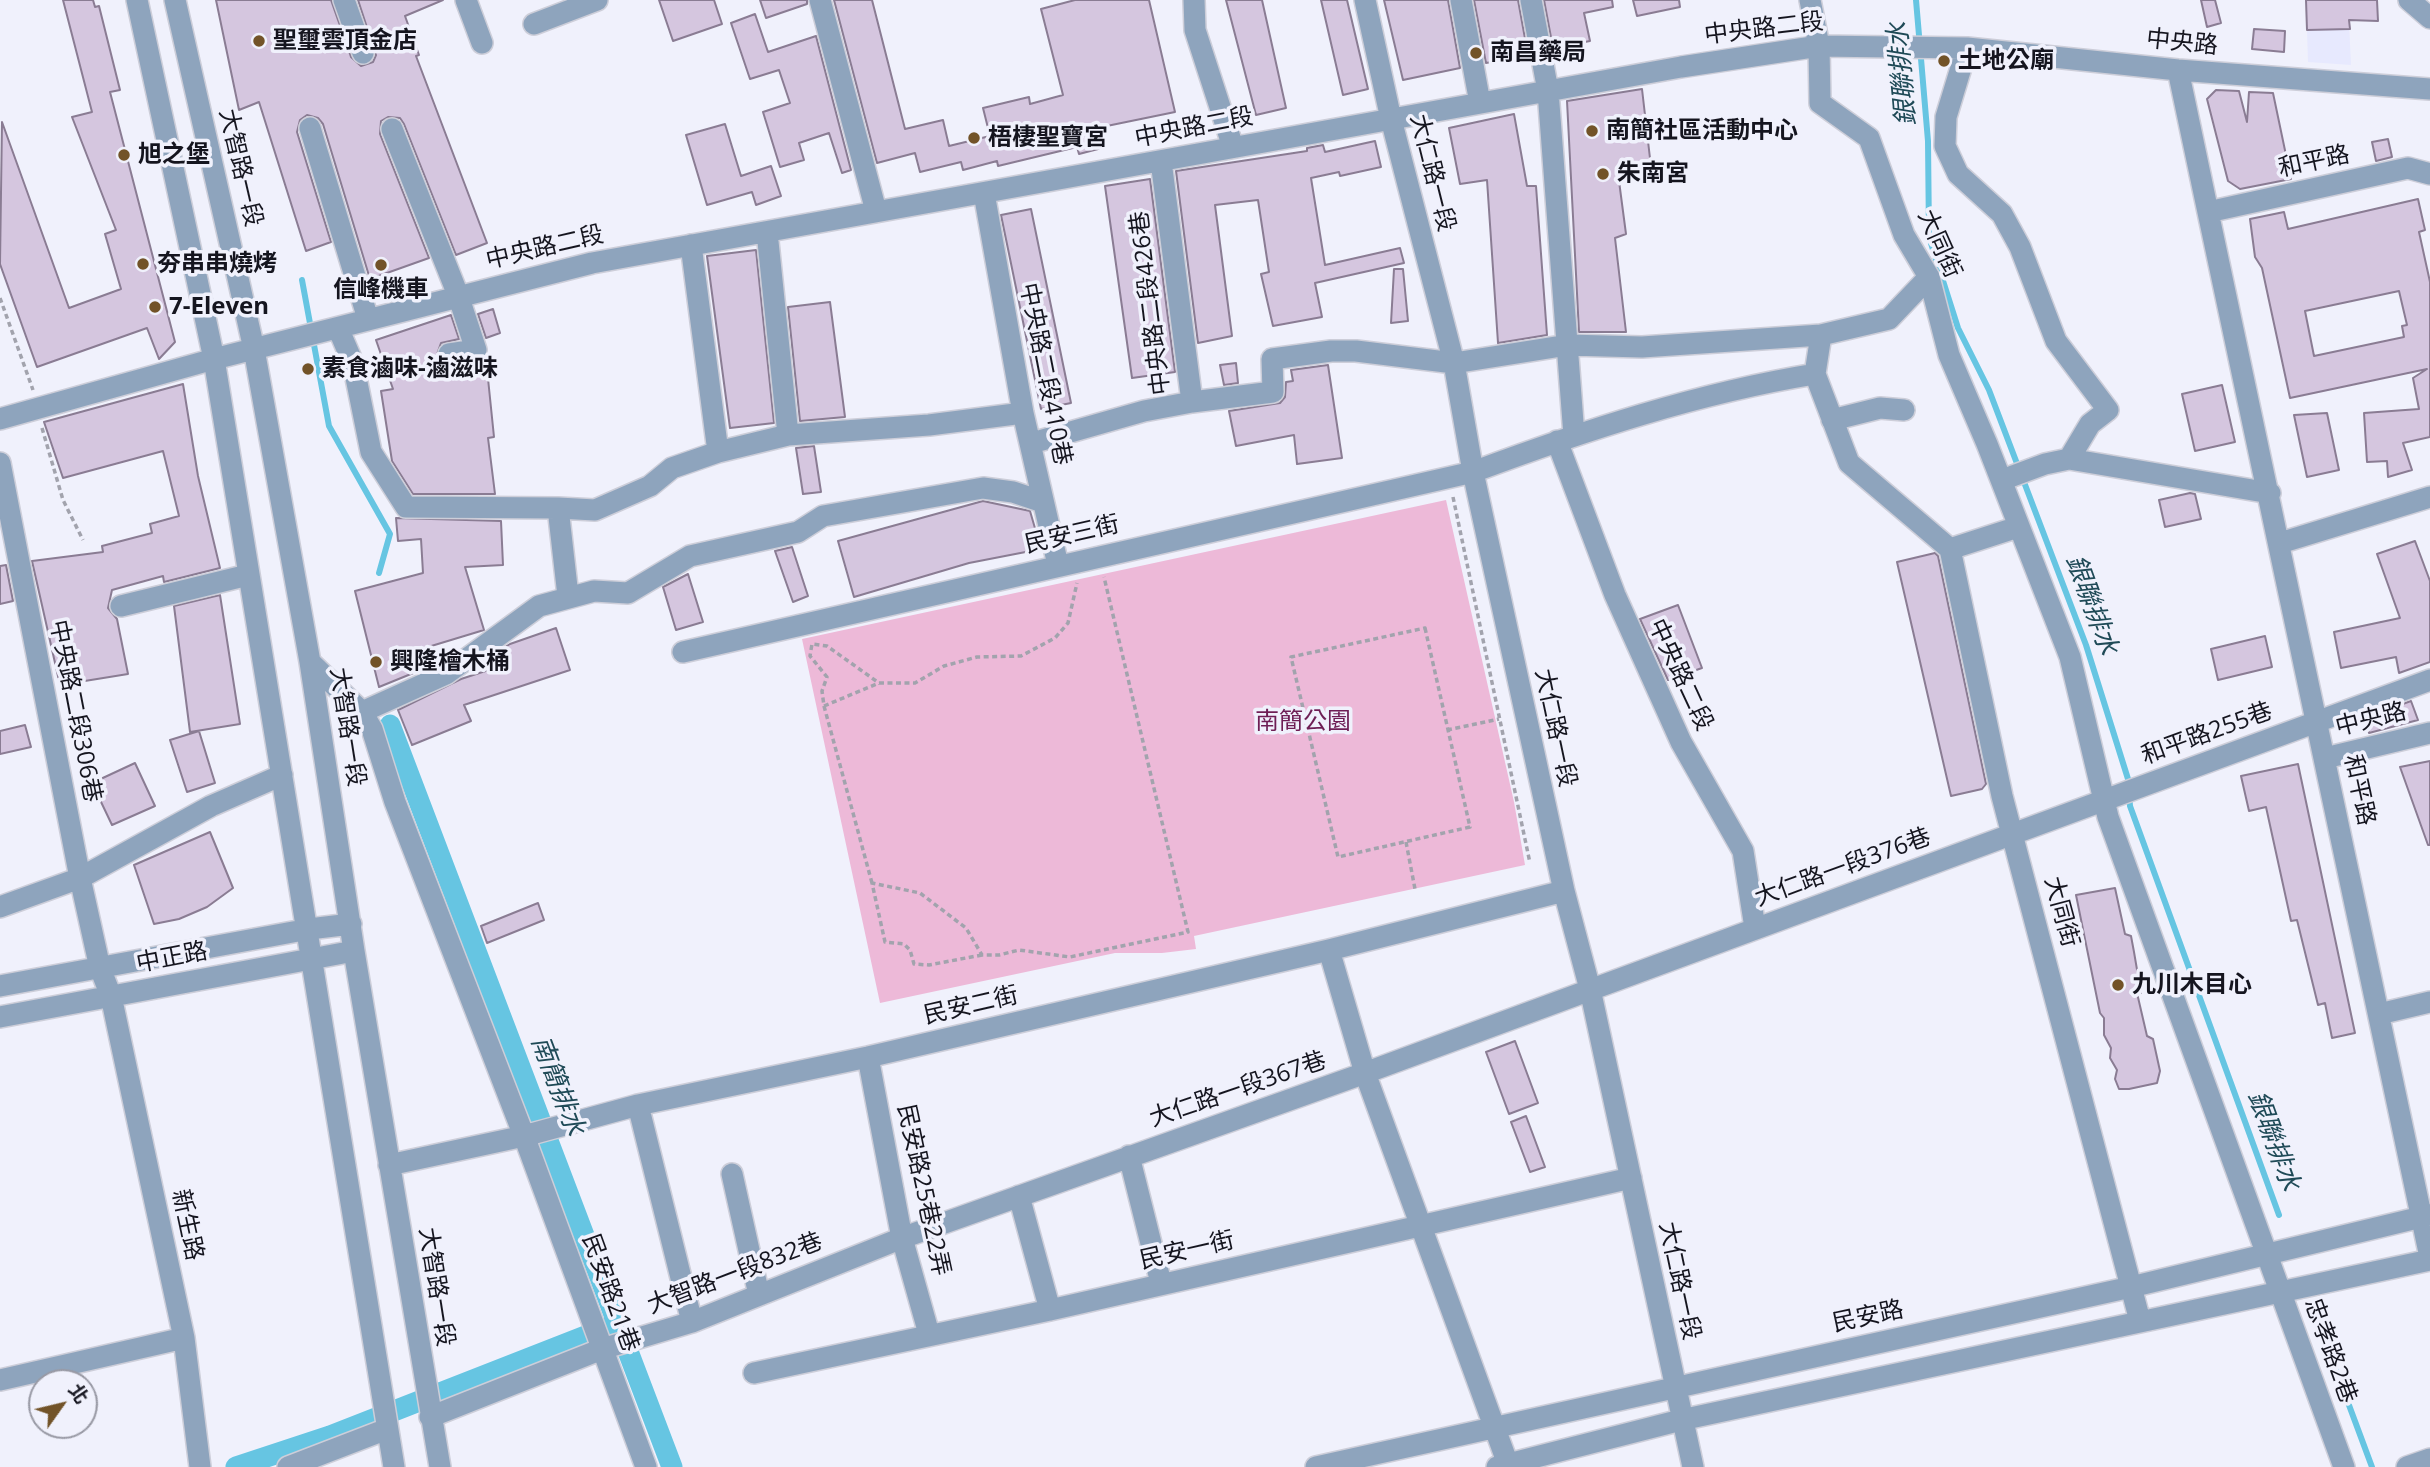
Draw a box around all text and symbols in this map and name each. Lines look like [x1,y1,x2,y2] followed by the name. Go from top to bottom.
[1703,7,1825,51] street label: 中央路二段
[1883,21,1923,127] water label: 銀聯排水
[2145,25,2219,61] street label: 中央路
[273,27,417,55] place label: 聖璽雲頂金店
[251,33,267,49] marker: 聖璽雲頂金店
[1490,39,1586,67] place label: 南昌藥局
[1468,45,1484,61] marker: 南昌藥局
[1958,47,2054,75] place label: 土地公廟
[1936,53,1952,69] marker: 土地公廟
[1132,102,1256,154] street label: 中央路二段
[212,106,268,230] street label: 大智路一段
[1404,111,1460,235] street label: 大仁路一段
[1606,117,1798,145] place label: 南簡社區活動中心
[1584,123,1600,139] marker: 南簡社區活動中心
[988,124,1108,152] place label: 梧棲聖寶宮
[966,130,982,146] marker: 梧棲聖寶宮
[2276,140,2352,184] street label: 和平路
[138,141,210,169] place label: 旭之堡
[116,147,132,163] marker: 旭之堡
[1617,160,1689,188] place label: 朱南宮
[1595,166,1611,182] marker: 朱南宮
[1911,205,1967,283] street label: 大同街
[1125,209,1177,397] street label: 中央路二段426巷
[483,220,607,276] street label: 中央路二段
[157,250,277,278] place label: 夯串串燒烤
[135,256,151,272] marker: 夯串串燒烤
[373,257,389,273] marker: 信峰機車
[333,276,429,304] place label: 信峰機車
[1013,280,1077,468] street label: 中央路二段410巷
[169,293,269,321] place label: 7-Eleven
[147,299,163,315] marker: 7-Eleven
[322,355,498,383] place label: 素食滷味-滷滋味
[300,361,316,377] marker: 素食滷味-滷滋味
[1022,510,1122,560] street label: 民安三街
[2059,551,2123,659] water label: 銀聯排水
[1642,615,1718,735] street label: 中央路二段
[43,617,107,805] street label: 中央路二段306巷
[390,648,510,676] place label: 興隆檜木桶
[368,654,384,670] marker: 興隆檜木桶
[323,665,371,789] street label: 大智路一段
[1528,666,1582,790] street label: 大仁路一段
[2138,697,2276,771] street label: 和平路255巷
[2333,697,2409,743] street label: 中央路
[1255,708,1351,736] park label: 南簡公園
[2337,752,2381,828] street label: 和平路
[1751,823,1935,913] street label: 大仁路一段376巷
[2038,873,2084,951] street label: 大同街
[134,937,210,979] street label: 中正路
[2132,971,2252,999] place label: 九川木目心
[2110,977,2126,993] marker: 九川木目心
[921,981,1021,1031] street label: 民安二街
[524,1032,590,1140] water label: 南簡排水
[1146,1046,1330,1134] street label: 大仁路一段367巷
[2241,1087,2305,1195] water label: 銀聯排水
[891,1101,955,1279] street label: 民安路25巷22弄
[165,1187,209,1263] street label: 新生路
[1652,1219,1706,1343] street label: 大仁路一段
[412,1225,460,1349] street label: 大智路一段
[1137,1226,1237,1276] street label: 民安一街
[643,1227,827,1321] street label: 大智路一段832巷
[575,1230,645,1356] street label: 民安路21巷
[1830,1295,1906,1339] street label: 民安路
[2298,1295,2362,1407] street label: 忠孝路2巷
[28,1369,98,1439] north arrow
[63,1378,95,1409] text: 北

